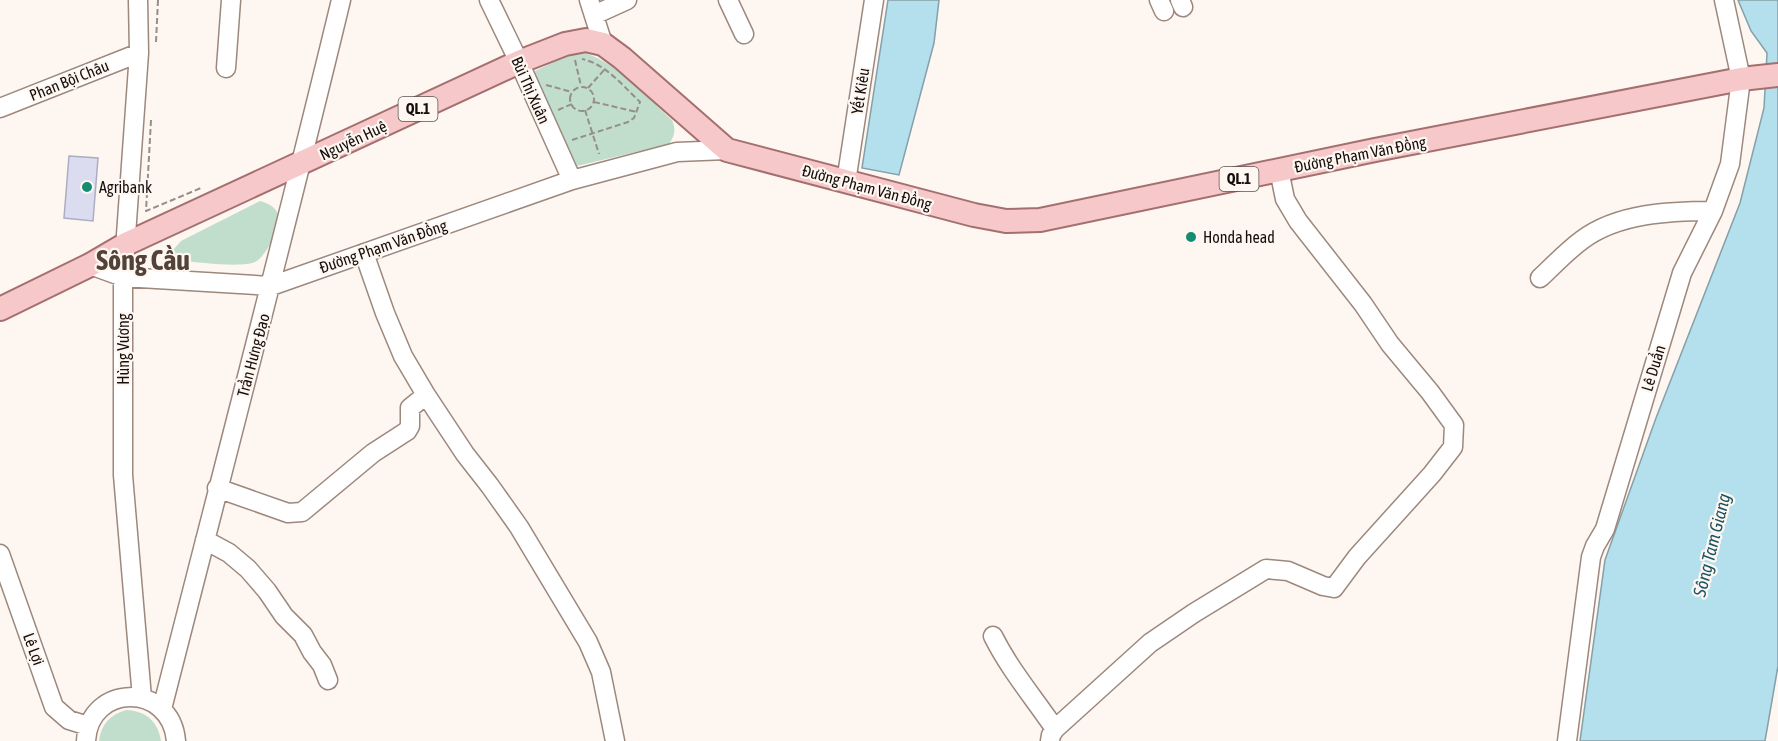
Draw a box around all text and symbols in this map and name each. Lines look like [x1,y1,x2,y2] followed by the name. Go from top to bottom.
[508,54,554,126] street label: Bùi Thị Xuân
[27,56,111,104] street label: Phan Bội Châu
[846,66,873,115] street label: Yết Kiêu
[398,97,438,121] road number: QL.1
[317,117,390,164] street label: Nguyễn Huệ
[1292,131,1428,177] street label: Đường Phạm Văn Đồng
[800,160,934,214] street label: Đường Phạm Văn Đồng
[1220,167,1258,191] road number: QL.1
[99,178,152,197] place label: Agribank
[80,180,94,194] marker: Agribank
[317,215,450,277] street label: Đường Phạm Văn Đồng
[1203,228,1275,246] place label: Honda head
[1184,230,1198,244] marker: Honda head
[96,244,190,276] district label: Sông Cầu
[232,311,274,399] street label: Trần Hưng Đạo
[114,313,133,385] street label: Hùng Vương
[1636,342,1669,393] street label: Lê Duẩn
[1688,491,1734,600] water label: Sông Tam Giang
[20,630,48,668] street label: Lê Lợi

